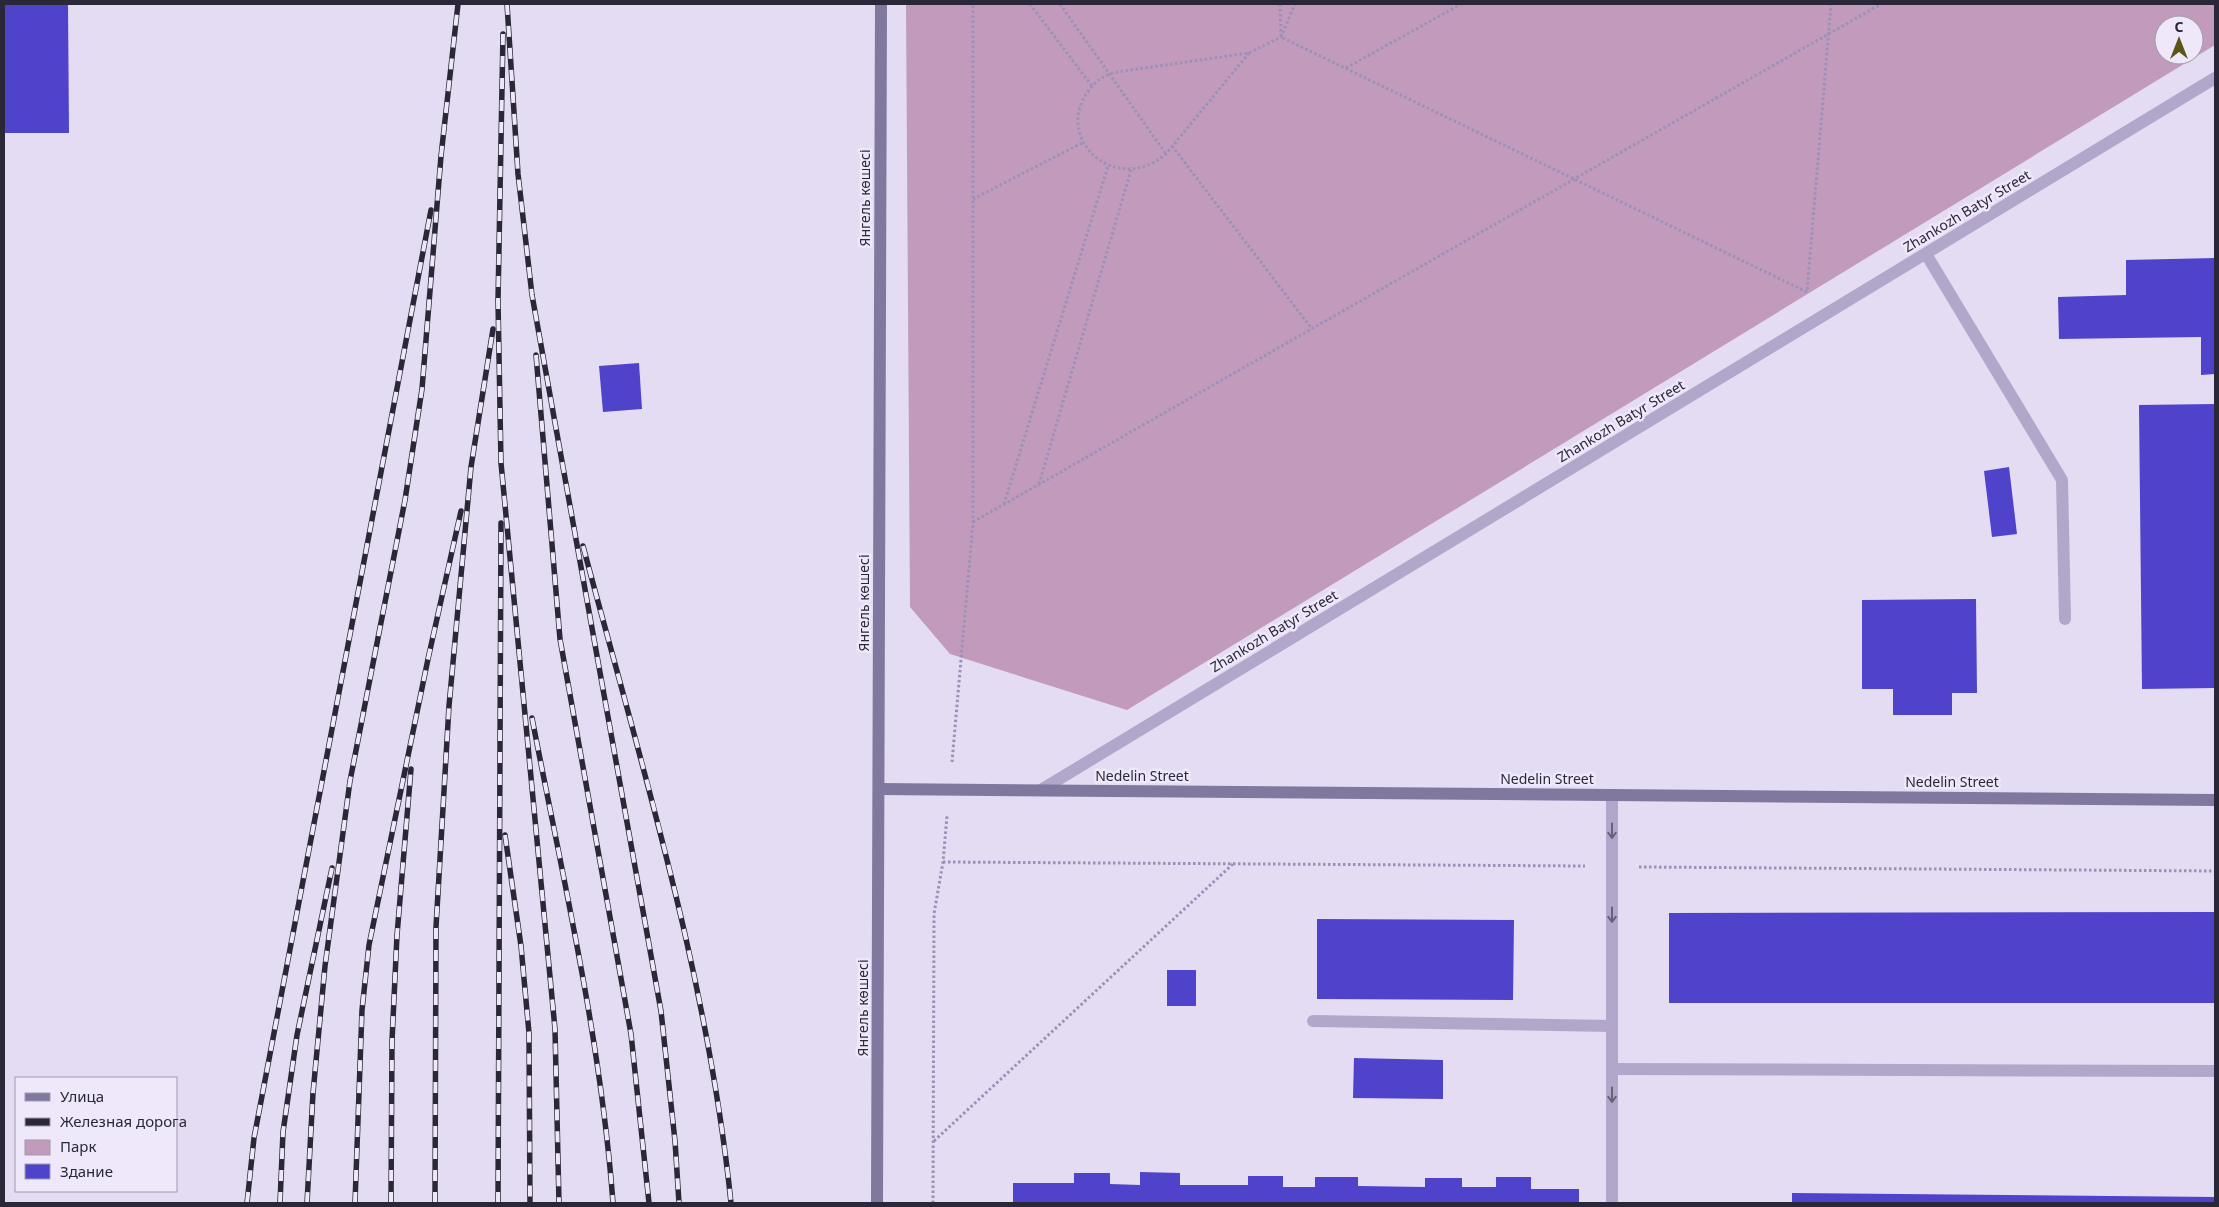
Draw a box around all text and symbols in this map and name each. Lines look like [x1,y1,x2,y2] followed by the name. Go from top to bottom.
[2154,15,2204,65] north arrow
[2174,17,2184,36] text: С
[855,149,874,247] street label: Янгель көшесі
[1899,165,2034,256] street label: Zhankozh Batyr Street
[1553,375,1688,466] street label: Zhankozh Batyr Street
[854,554,873,652] street label: Янгель көшесі
[1206,585,1341,676] street label: Zhankozh Batyr Street
[1095,766,1189,785] street label: Nedelin Street
[1500,769,1594,788] street label: Nedelin Street
[1905,772,1999,791] street label: Nedelin Street
[1607,822,1617,838] one-way arrow
[1607,907,1617,923] one-way arrow
[853,959,872,1057] street label: Янгель көшесі
[15,1077,178,1192] legend
[60,1086,104,1106] text: Улица
[1607,1087,1617,1103] one-way arrow
[60,1111,187,1131] text: Железная дорога
[60,1136,96,1156] text: Парк
[60,1161,113,1181] text: Здание

